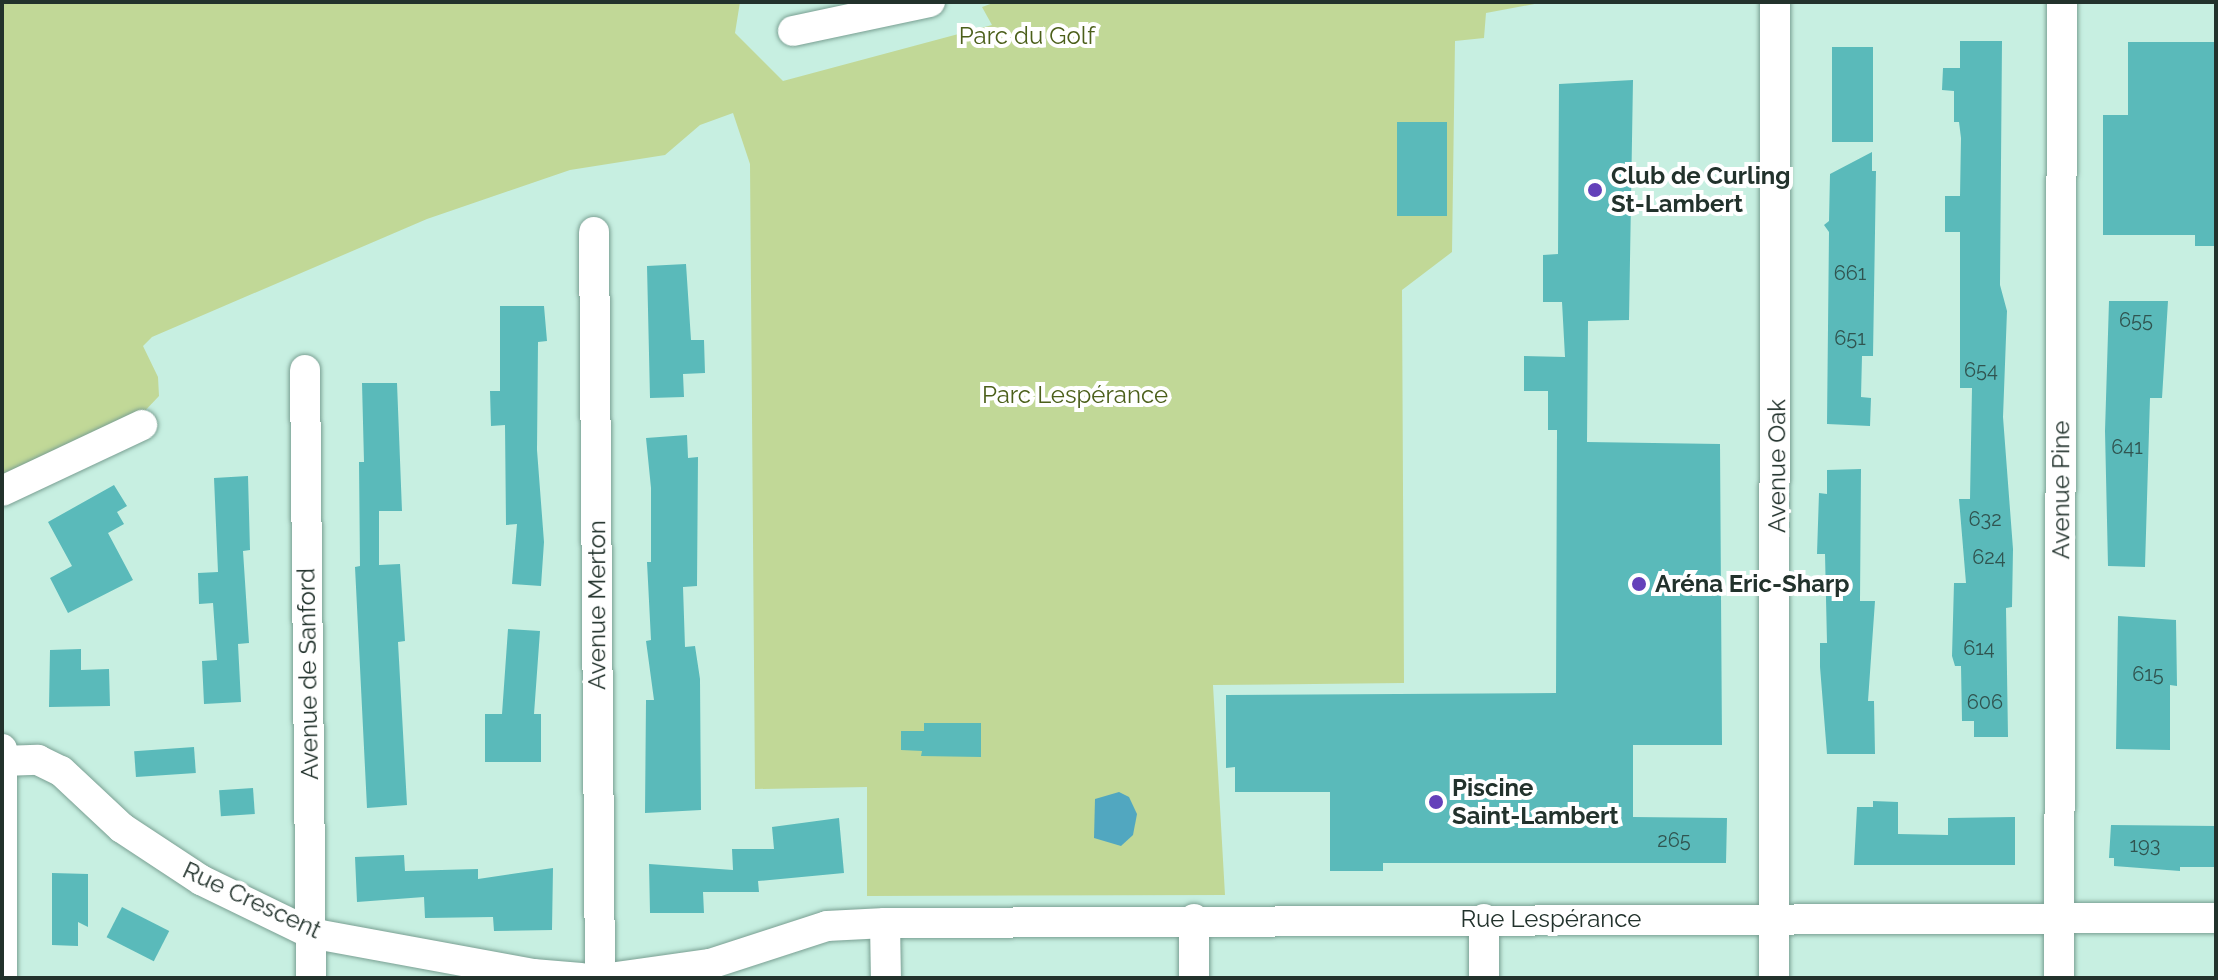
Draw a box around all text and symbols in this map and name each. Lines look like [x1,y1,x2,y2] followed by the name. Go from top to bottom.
[959,22,1095,50] park label: Parc du Golf
[1611,162,1791,218] place label: Club de Curling St-Lambert
[1586,181,1604,199] marker: Club de Curling St-Lambert
[1834,261,1866,285] house number: 661
[2119,308,2153,332] house number: 655
[1834,326,1866,350] house number: 651
[1964,358,1998,382] house number: 654
[982,381,1168,409] park label: Parc Lespérance
[1763,399,1791,533] street label: Avenue Oak
[2047,421,2075,559] street label: Avenue Pine
[2111,435,2143,459] house number: 641
[1968,507,2002,531] house number: 632
[583,520,611,690] street label: Avenue Merton
[1972,545,2006,569] house number: 624
[292,568,324,780] street label: Avenue de Sanford
[1655,570,1849,598] place label: Aréna Eric-Sharp
[1630,575,1648,593] marker: Aréna Eric-Sharp
[1963,636,1995,660] house number: 614
[2132,662,2164,686] house number: 615
[1967,690,2003,714] house number: 606
[1452,774,1618,830] place label: Piscine Saint-Lambert
[1427,793,1445,811] marker: Piscine Saint-Lambert
[1657,828,1691,852] house number: 265
[2130,833,2160,857] house number: 193
[178,855,326,945] street label: Rue Crescent
[1461,905,1641,933] street label: Rue Lespérance

